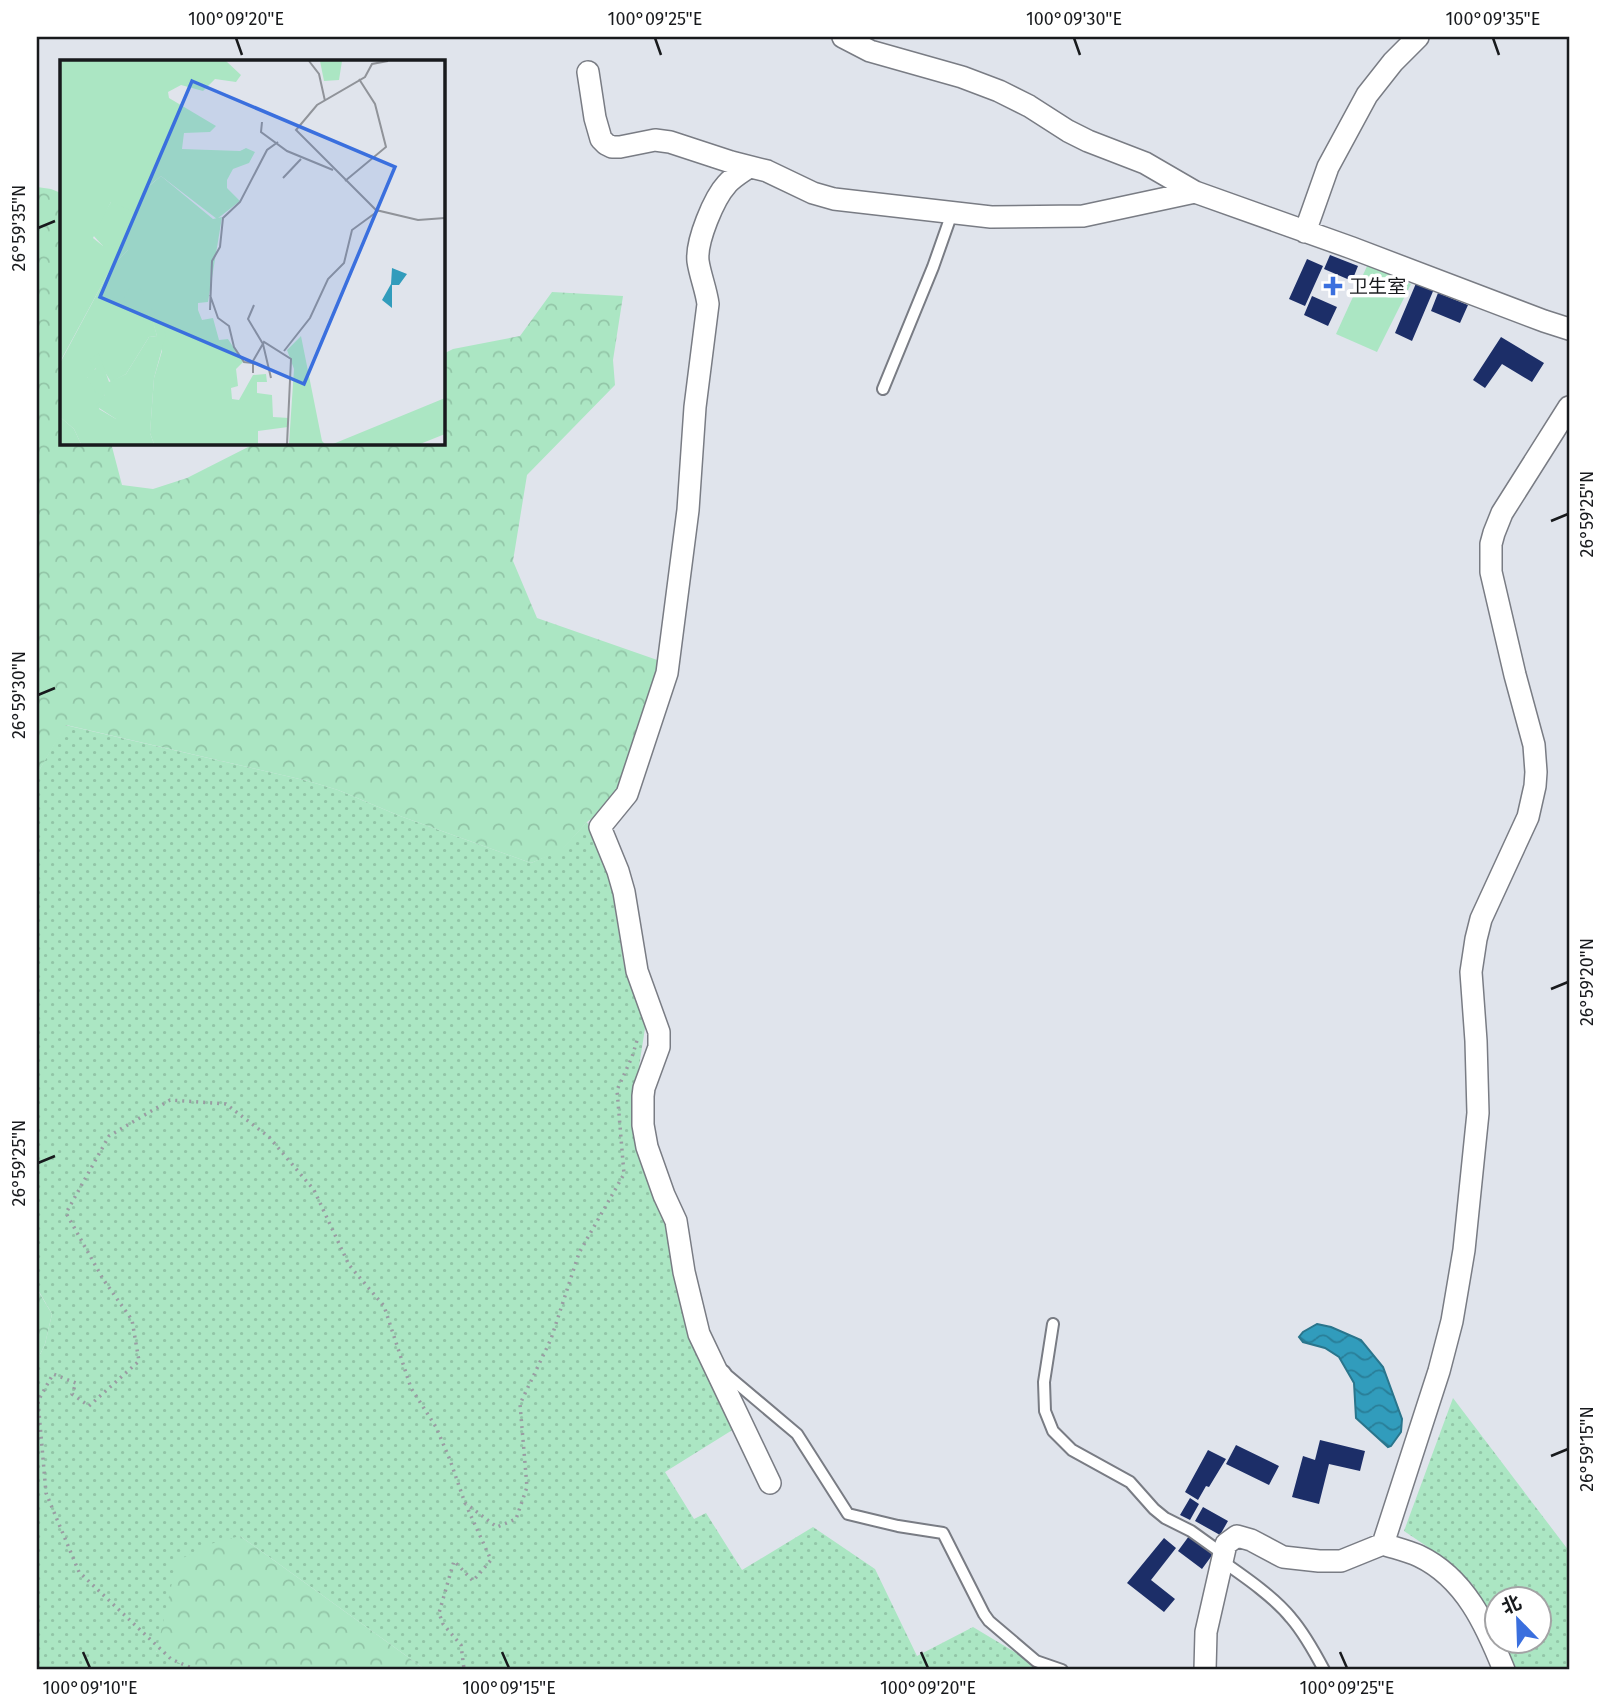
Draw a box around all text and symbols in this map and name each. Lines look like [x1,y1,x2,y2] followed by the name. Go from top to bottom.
[188,8,284,30] text: 100°09'20"E
[608,8,702,30] text: 100°09'25"E
[1026,8,1122,30] text: 100°09'30"E
[1446,8,1540,30] text: 100°09'35"E
[60,60,444,444] inset map
[8,185,30,271] text: 26°59'35"N
[1349,275,1406,298] place label: 卫生室
[1323,276,1343,296] marker: 卫生室
[1576,471,1598,557] text: 26°59'25"N
[8,651,30,739] text: 26°59'30"N
[1576,938,1598,1026] text: 26°59'20"N
[8,1120,30,1206] text: 26°59'25"N
[1576,1406,1598,1492] text: 26°59'15"N
[1484,1584,1554,1654] north arrow
[1498,1591,1525,1619] text: 北
[42,1677,138,1699] text: 100°09'10"E
[462,1677,556,1699] text: 100°09'15"E
[880,1677,976,1699] text: 100°09'20"E
[1300,1677,1394,1699] text: 100°09'25"E

